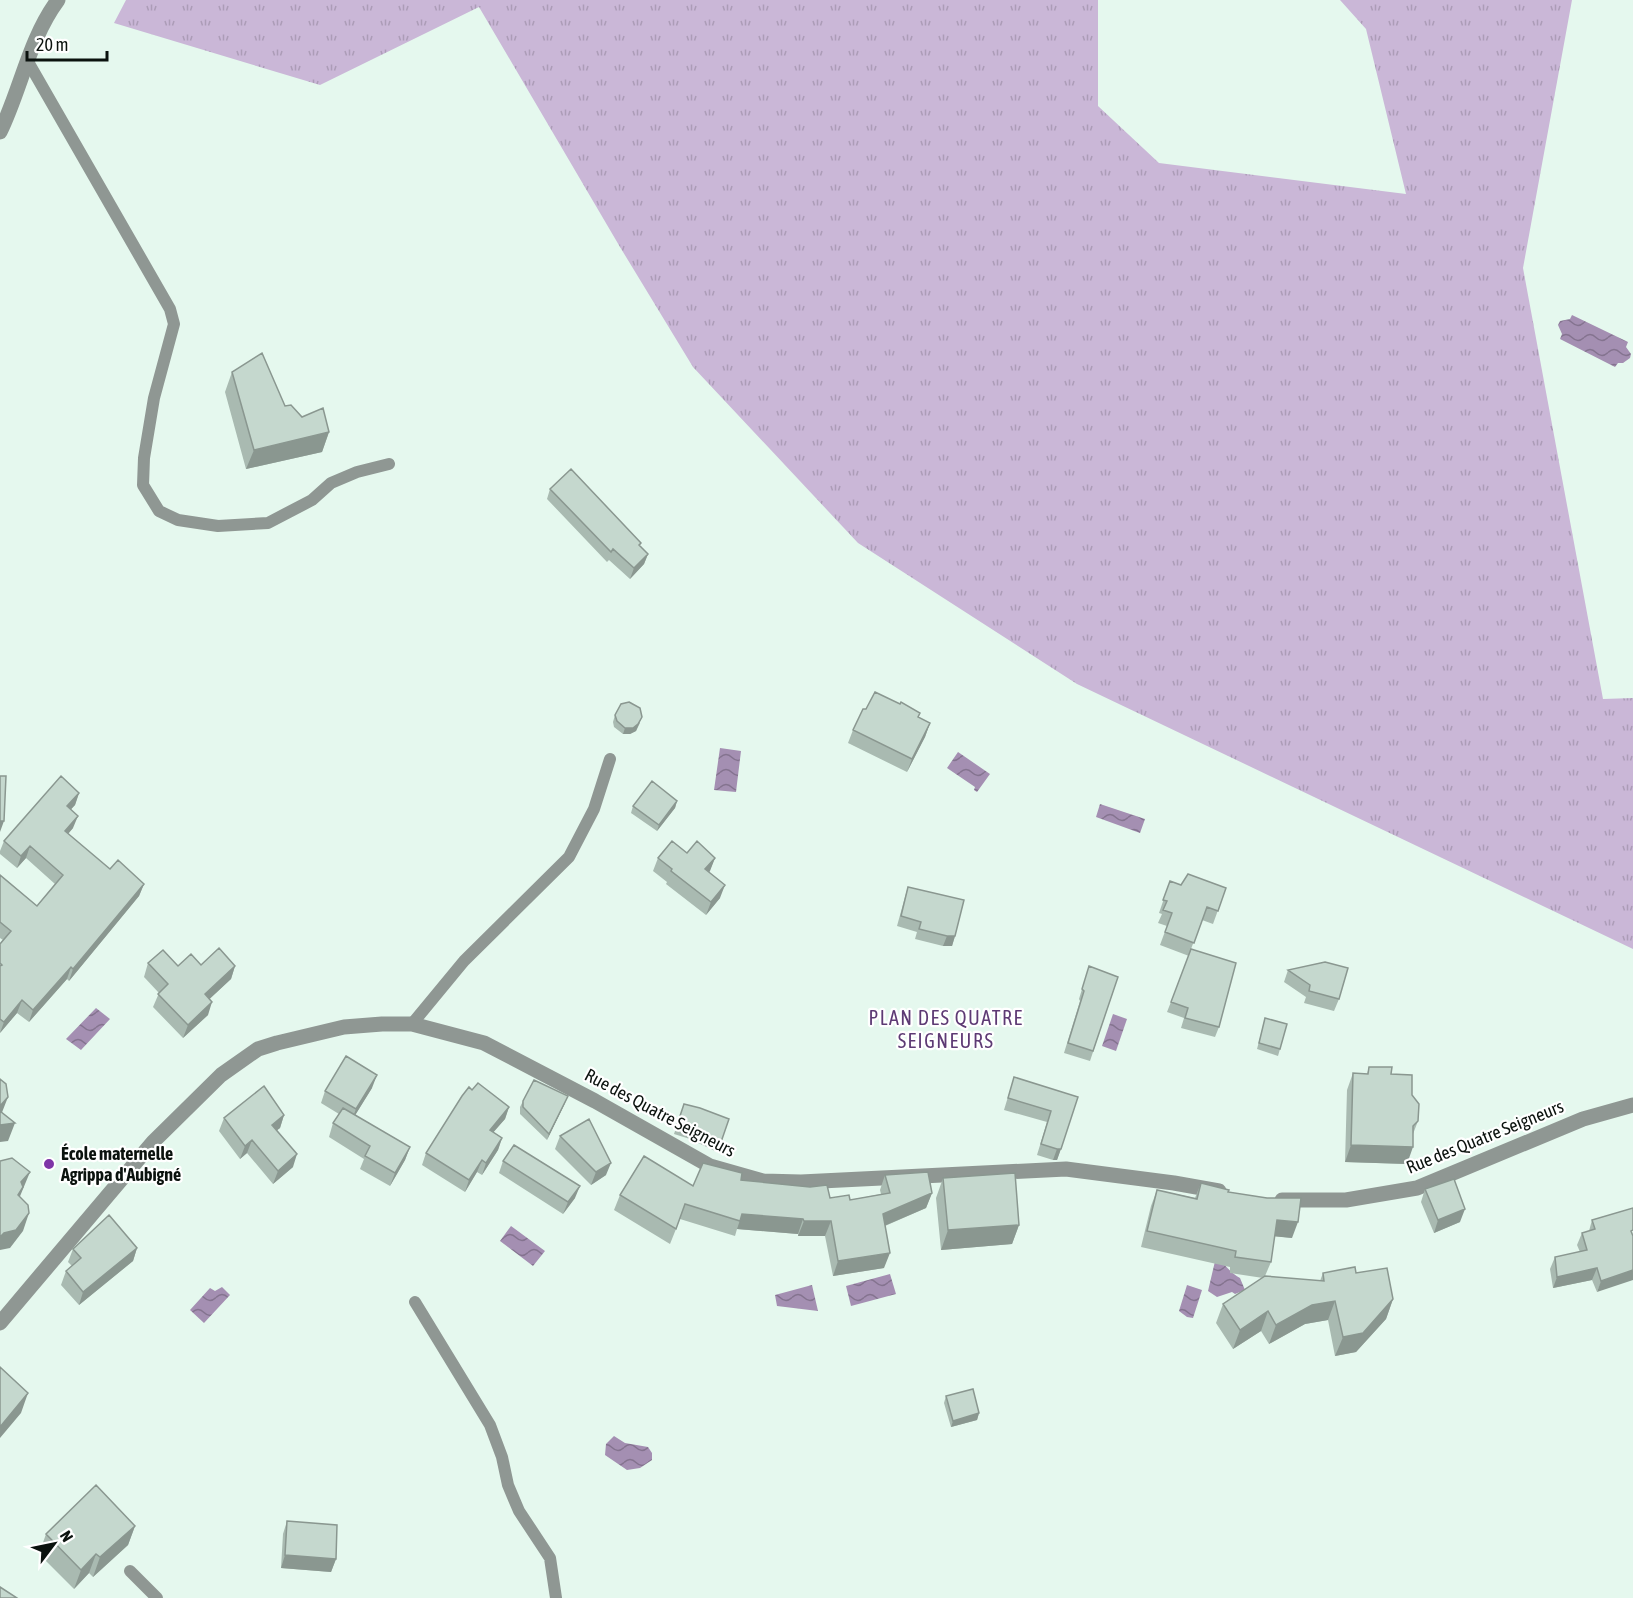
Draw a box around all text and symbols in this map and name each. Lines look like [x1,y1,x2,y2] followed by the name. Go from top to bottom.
[27,24,106,62] scale bar
[36,34,68,55] text: 20 m
[868,1006,1024,1052] district label: PLAN DES QUATRE SEIGNEURS
[581,1064,739,1161] street label: Rue des Quatre Seigneurs
[1403,1095,1566,1178] street label: Rue des Quatre Seigneurs
[60,1143,181,1185] place label: École maternelle Agrippa d'Aubigné
[42,1157,56,1171] marker: École maternelle Agrippa d'Aubigné
[24,1514,84,1574] north arrow
[57,1527,77,1545] text: N

